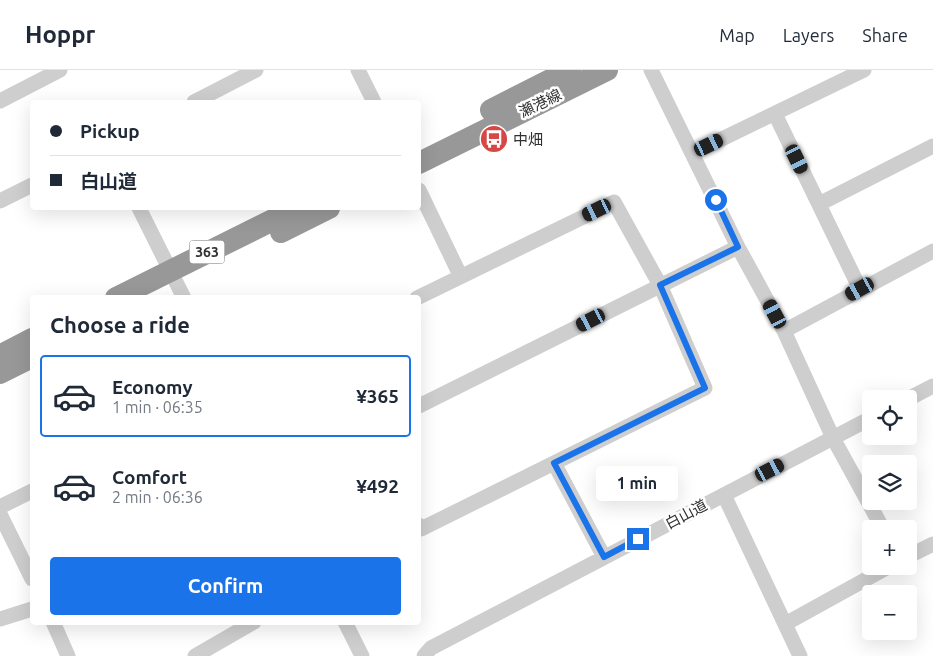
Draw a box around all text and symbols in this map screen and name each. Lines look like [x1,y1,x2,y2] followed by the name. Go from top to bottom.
[25,21,95,48] text: Hoppr
[719,25,755,45] text: Map
[783,25,834,45] text: Layers
[862,25,908,45] text: Share
[516,85,564,121] street label: 瀬港線
[80,120,140,142] text: Pickup
[479,124,509,154] bus stop icon: 中畑
[513,131,543,148] place label: 中畑
[692,132,725,158] car
[783,142,810,176] car
[80,170,137,192] text: 白山道
[705,189,727,211] route start
[580,197,613,223] car
[190,240,224,263] road number: 363
[843,275,876,303] car
[761,297,788,331] car
[574,307,607,333] car
[50,312,190,337] text: Choose a ride
[52,374,97,419] icon: car
[112,376,193,398] text: Economy
[356,385,399,407] text: ¥365
[862,390,917,640] map controls
[862,390,917,445] button: locate
[112,398,203,416] text: 1 min · 06:35
[862,455,917,510] button: layers
[753,457,786,483] car
[52,464,97,509] icon: car
[112,466,187,488] text: Comfort
[597,466,679,502] callout: 1 min
[617,474,657,492] text: 1 min
[356,475,399,497] text: ¥492
[112,488,203,506] text: 2 min · 06:36
[662,496,710,532] street label: 白山道
[862,520,917,575] button: +
[627,528,649,550] route end
[50,557,401,615] button: Confirm
[862,585,917,640] button: −

